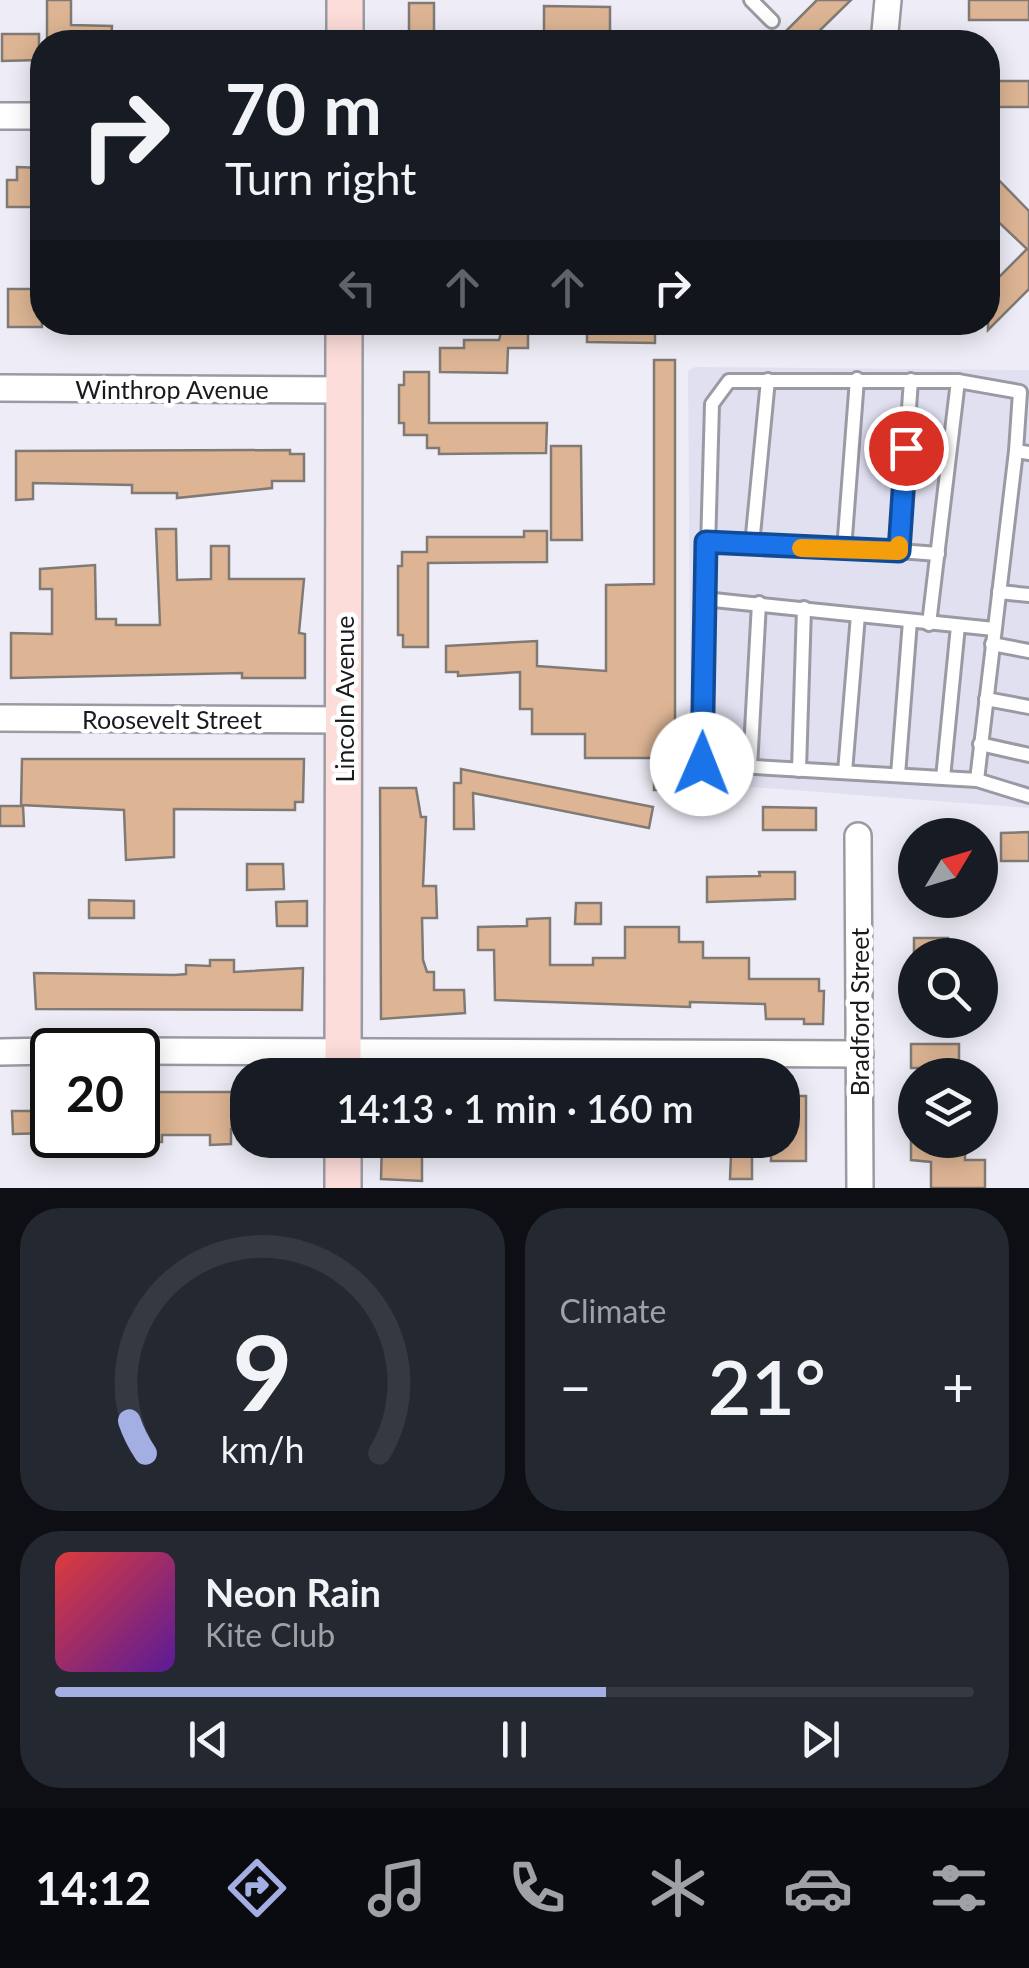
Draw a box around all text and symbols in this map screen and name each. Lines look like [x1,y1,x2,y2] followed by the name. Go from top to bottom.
[225,66,382,150] text: 70 m
[60,70,190,200] icon: right
[225,151,416,205] text: Turn right
[330,260,385,315] icon: left
[435,260,490,315] icon: ahead
[540,260,595,315] icon: ahead
[645,260,700,315] icon: right
[75,374,269,404] street label: Winthrop Avenue
[864,406,949,491] pin
[879,421,934,476] icon: arrive
[329,616,359,782] street label: Lincoln Avenue
[82,704,262,734] street label: Roosevelt Street
[650,712,754,816] position arrow
[898,818,998,918] north arrow
[898,818,998,1158] map controls
[844,928,874,1096] street label: Bradford Street
[898,938,998,1038] button: search
[30,1028,160,1158] speed limit sign: 20
[898,1058,998,1158] button: layers
[337,1085,693,1131] text: 14:13 · 1 min · 160 m
[560,1291,666,1330] text: Climate
[232,1308,292,1433] text: 9
[708,1341,826,1431] text: 21°
[560,1353,591,1419] text: −
[942,1353,974,1419] text: +
[220,1428,304,1471] text: km/h
[205,1569,381,1615] text: Neon Rain
[205,1615,335,1654] text: Kite Club
[181,1712,236,1767] icon: previous
[487,1712,542,1767] icon: pause
[793,1712,848,1767] icon: next
[222,1853,292,1923] icon: directions
[362,1853,432,1923] icon: music
[502,1853,572,1923] icon: phone
[643,1853,713,1923] icon: climate
[783,1853,853,1923] icon: car
[924,1853,994,1923] icon: filters
[35,1861,151,1915] text: 14:12

